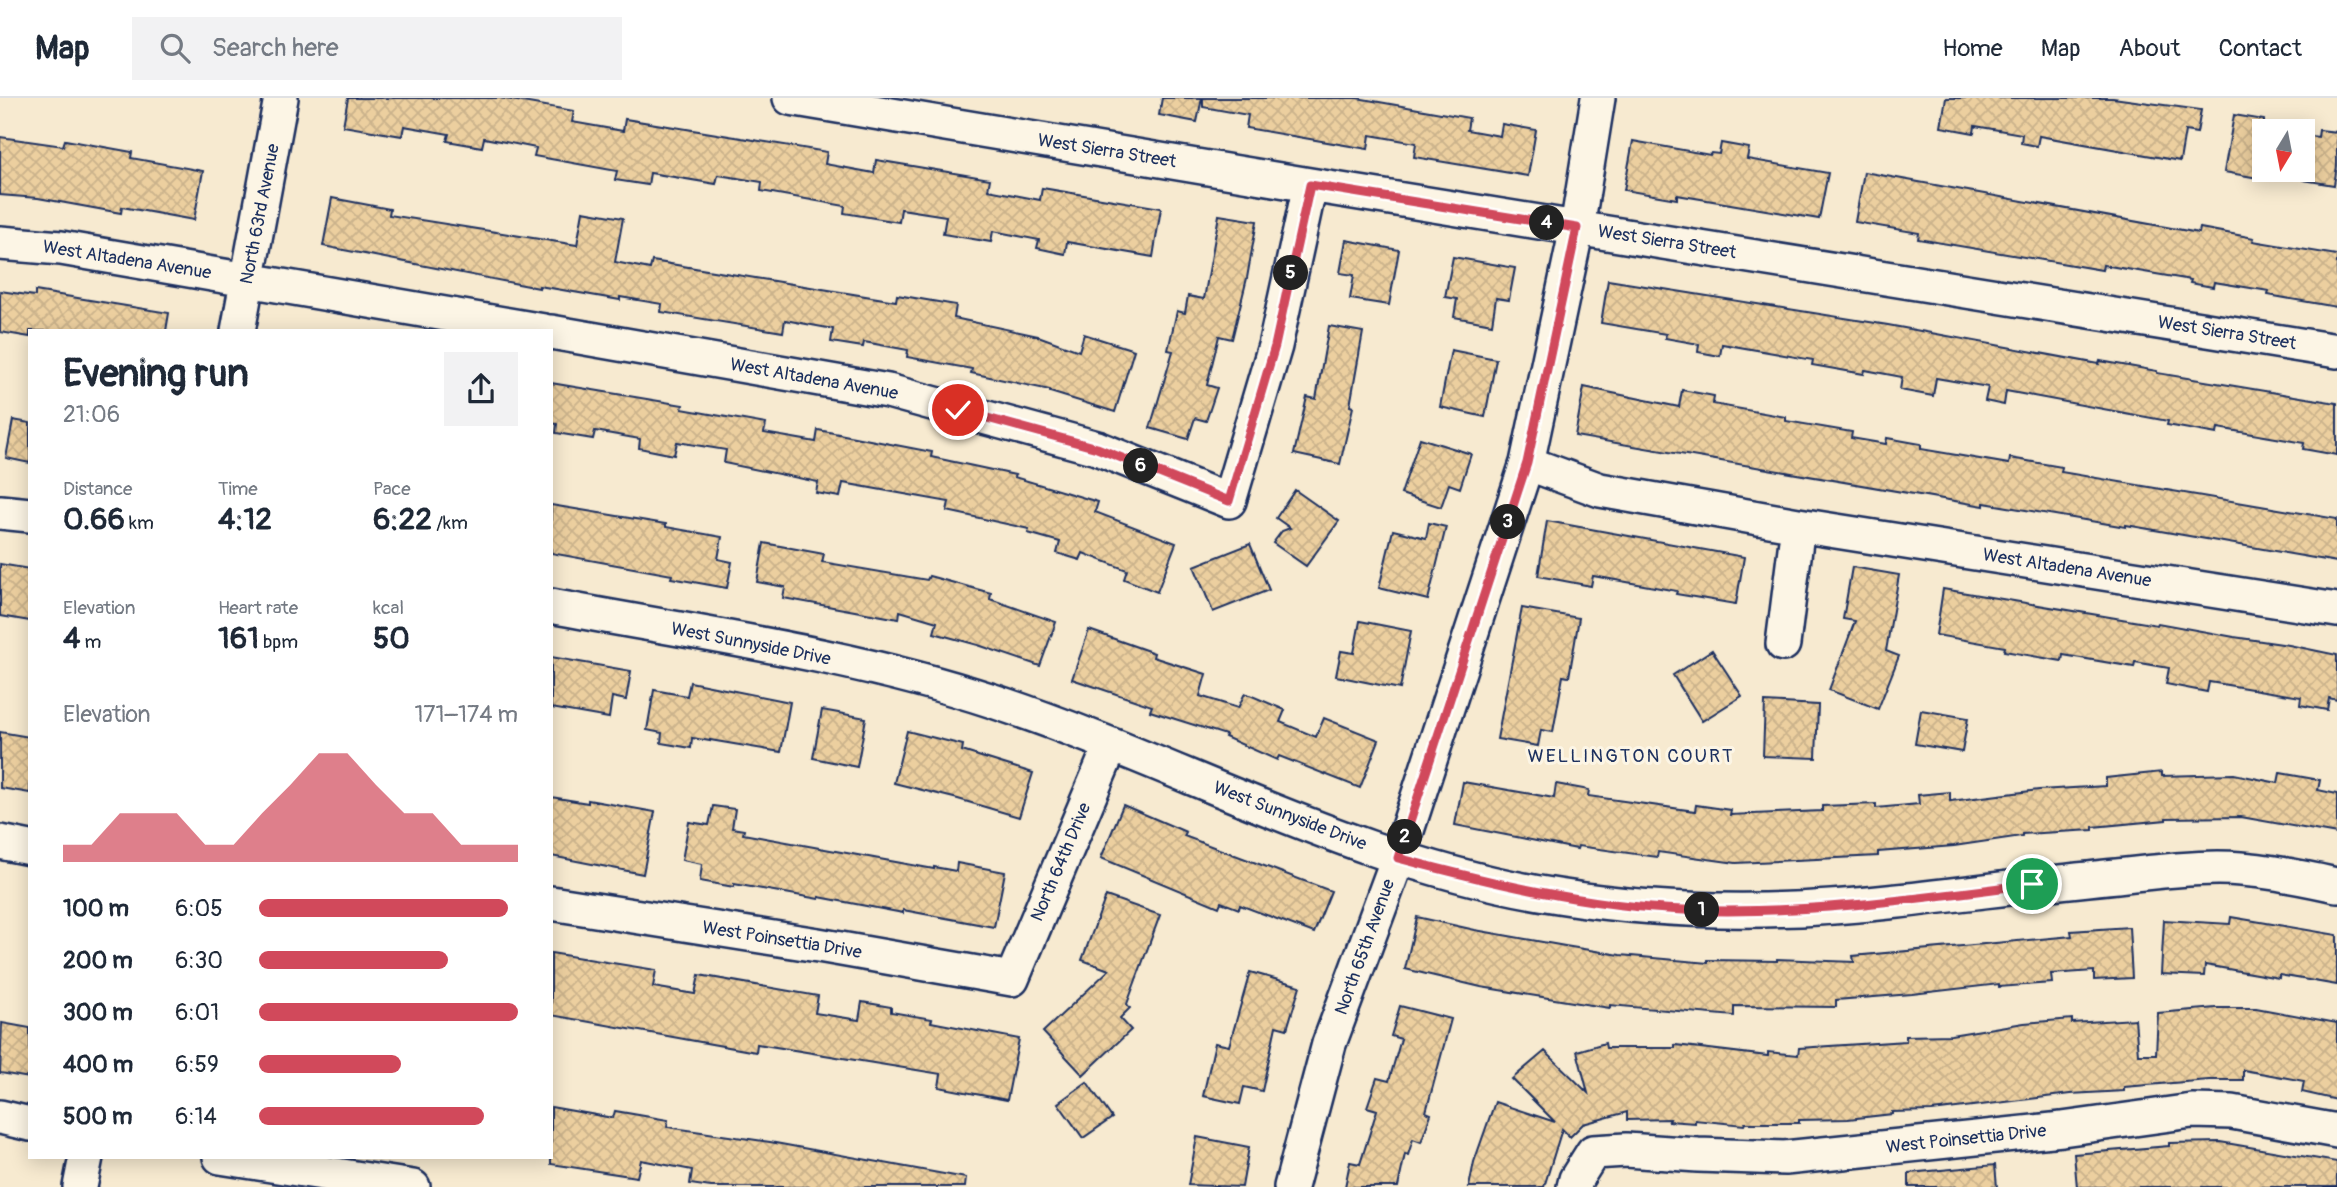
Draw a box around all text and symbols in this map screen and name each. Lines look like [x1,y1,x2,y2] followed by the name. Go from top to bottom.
[132,17,622,80] search box
[35,28,90,69] text: Map
[156,29,194,67] icon: search
[212,32,339,64] text: Search here
[1942,34,2003,63] text: Home
[2041,34,2081,63] text: Map
[2119,34,2181,63] text: About
[2219,34,2302,63] text: Contact
[2252,119,2315,182] north arrow
[2252,119,2315,182] map controls
[1036,129,1179,173] street label: West Sierra Street
[235,142,285,286] street label: North 63rd Avenue
[1530,206,1564,240] pin: 4
[1541,210,1552,234] text: 4
[1596,220,1739,264] street label: West Sierra Street
[41,235,213,285] street label: West Altadena Avenue
[1274,256,1308,290] pin: 5
[1285,260,1296,284] text: 5
[2156,311,2299,355] street label: West Sierra Street
[63,350,249,398] text: Evening run
[444,352,518,426] button: share
[728,353,900,405] street label: West Altadena Avenue
[928,380,988,440] pin
[939,391,977,429] icon: check
[63,400,120,429] text: 21:06
[1124,448,1158,484] pin: 6
[1135,453,1146,477] text: 6
[63,477,132,501] text: Distance
[218,477,258,501] text: Time
[373,477,411,501] text: Pace
[63,501,125,538] text: 0.66
[218,501,272,538] text: 4:12
[373,501,432,538] text: 6:22
[1490,504,1526,540] pin: 3
[1502,509,1513,533] text: 3
[125,511,154,535] text: km
[432,511,468,535] text: /km
[1981,543,2153,593] street label: West Altadena Avenue
[63,596,135,620] text: Elevation
[218,596,298,620] text: Heart rate
[373,596,404,620] text: kcal
[669,617,833,671] street label: West Sunnyside Drive
[63,620,80,657] text: 4
[218,620,259,657] text: 161
[373,620,410,657] text: 50
[80,630,101,654] text: m
[259,630,298,654] text: bpm
[63,700,151,729] text: Elevation
[414,700,518,729] text: 171–174 m
[1527,744,1735,768] district label: WELLINGTON COURT
[1210,776,1370,856] street label: West Sunnyside Drive
[1026,799,1096,925] street label: North 64th Drive
[1388,820,1422,854] pin: 2
[1399,824,1410,848] text: 2
[2002,854,2062,914] pin
[2013,865,2051,903] icon: arrive
[1330,876,1400,1018] street label: North 65th Avenue
[1684,892,1720,928] pin: 1
[63,894,129,923] text: 100 m
[175,894,223,923] text: 6:05
[1698,897,1705,921] text: 1
[701,916,864,964] street label: West Poinsettia Drive
[63,946,133,975] text: 200 m
[175,946,223,975] text: 6:30
[63,998,133,1027] text: 300 m
[175,998,219,1027] text: 6:01
[63,1050,133,1079] text: 400 m
[175,1050,219,1079] text: 6:59
[63,1102,132,1131] text: 500 m
[175,1102,217,1131] text: 6:14
[1885,1119,2048,1159] street label: West Poinsettia Drive

